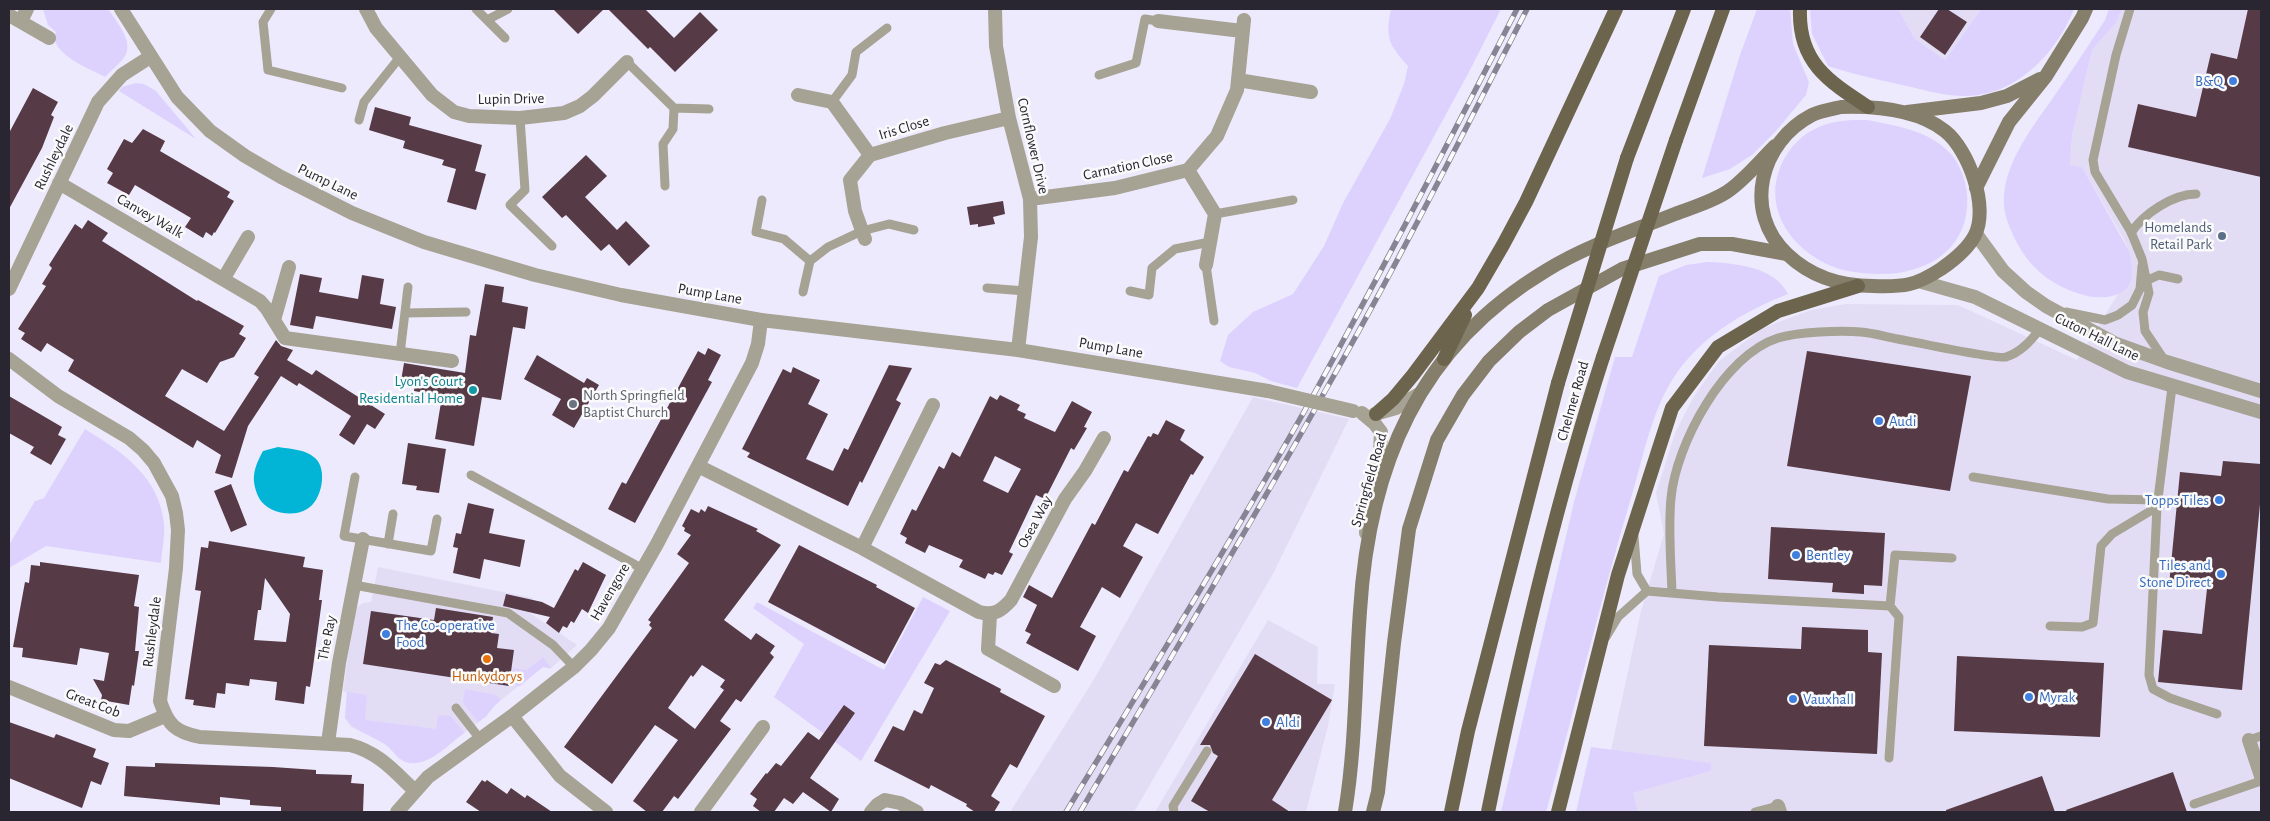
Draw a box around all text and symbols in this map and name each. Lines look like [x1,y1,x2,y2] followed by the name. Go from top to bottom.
[2195,72,2223,90] place label: B&Q
[2227,75,2239,87] marker: B&Q
[478,89,544,109] street label: Lupin Drive
[1013,96,1053,196] street label: Cornflower Drive
[877,112,931,144] street label: Iris Close
[30,121,78,193] street label: Rushleydale
[1081,148,1175,184] street label: Carnation Close
[295,160,361,204] street label: Pump Lane
[113,190,187,242] street label: Canvey Walk
[2144,218,2212,253] place label: Homelands Retail Park
[2216,230,2228,242] marker: Homelands Retail Park
[676,280,744,308] street label: Pump Lane
[2052,309,2142,365] street label: Cuton Hall Lane
[1077,334,1145,362] street label: Pump Lane
[1553,359,1593,443] street label: Chelmer Road
[359,372,463,407] place label: Lyon's Court Residential Home
[467,384,479,396] marker: Lyon's Court Residential Home
[583,386,685,421] place label: North Springfield Baptist Church
[567,398,579,410] marker: North Springfield Baptist Church
[1889,412,1916,430] place label: Audi
[1873,415,1885,427] marker: Audi
[1347,431,1391,529] street label: Springfield Road
[2145,491,2209,509] place label: Topps Tiles
[1014,493,1056,551] street label: Osea Way
[2213,494,2225,506] marker: Topps Tiles
[1806,546,1850,564] place label: Bentley
[1790,549,1802,561] marker: Bentley
[2139,556,2211,591] place label: Tiles and Stone Direct
[586,560,634,624] street label: Havengore
[2215,568,2227,580] marker: Tiles and Stone Direct
[139,596,165,668] street label: Rushleydale
[314,614,340,662] street label: The Ray
[396,616,495,651] place label: The Co-operative Food
[380,628,392,640] marker: The Co-operative Food
[481,653,493,665] marker: Hunkydorys
[452,667,522,685] place label: Hunkydorys
[63,684,123,722] street label: Great Cob
[2039,688,2075,706] place label: Myrak
[1803,690,1854,708] place label: Vauxhall
[2023,691,2035,703] marker: Myrak
[1787,693,1799,705] marker: Vauxhall
[1276,713,1300,731] place label: Aldi
[1260,716,1272,728] marker: Aldi

